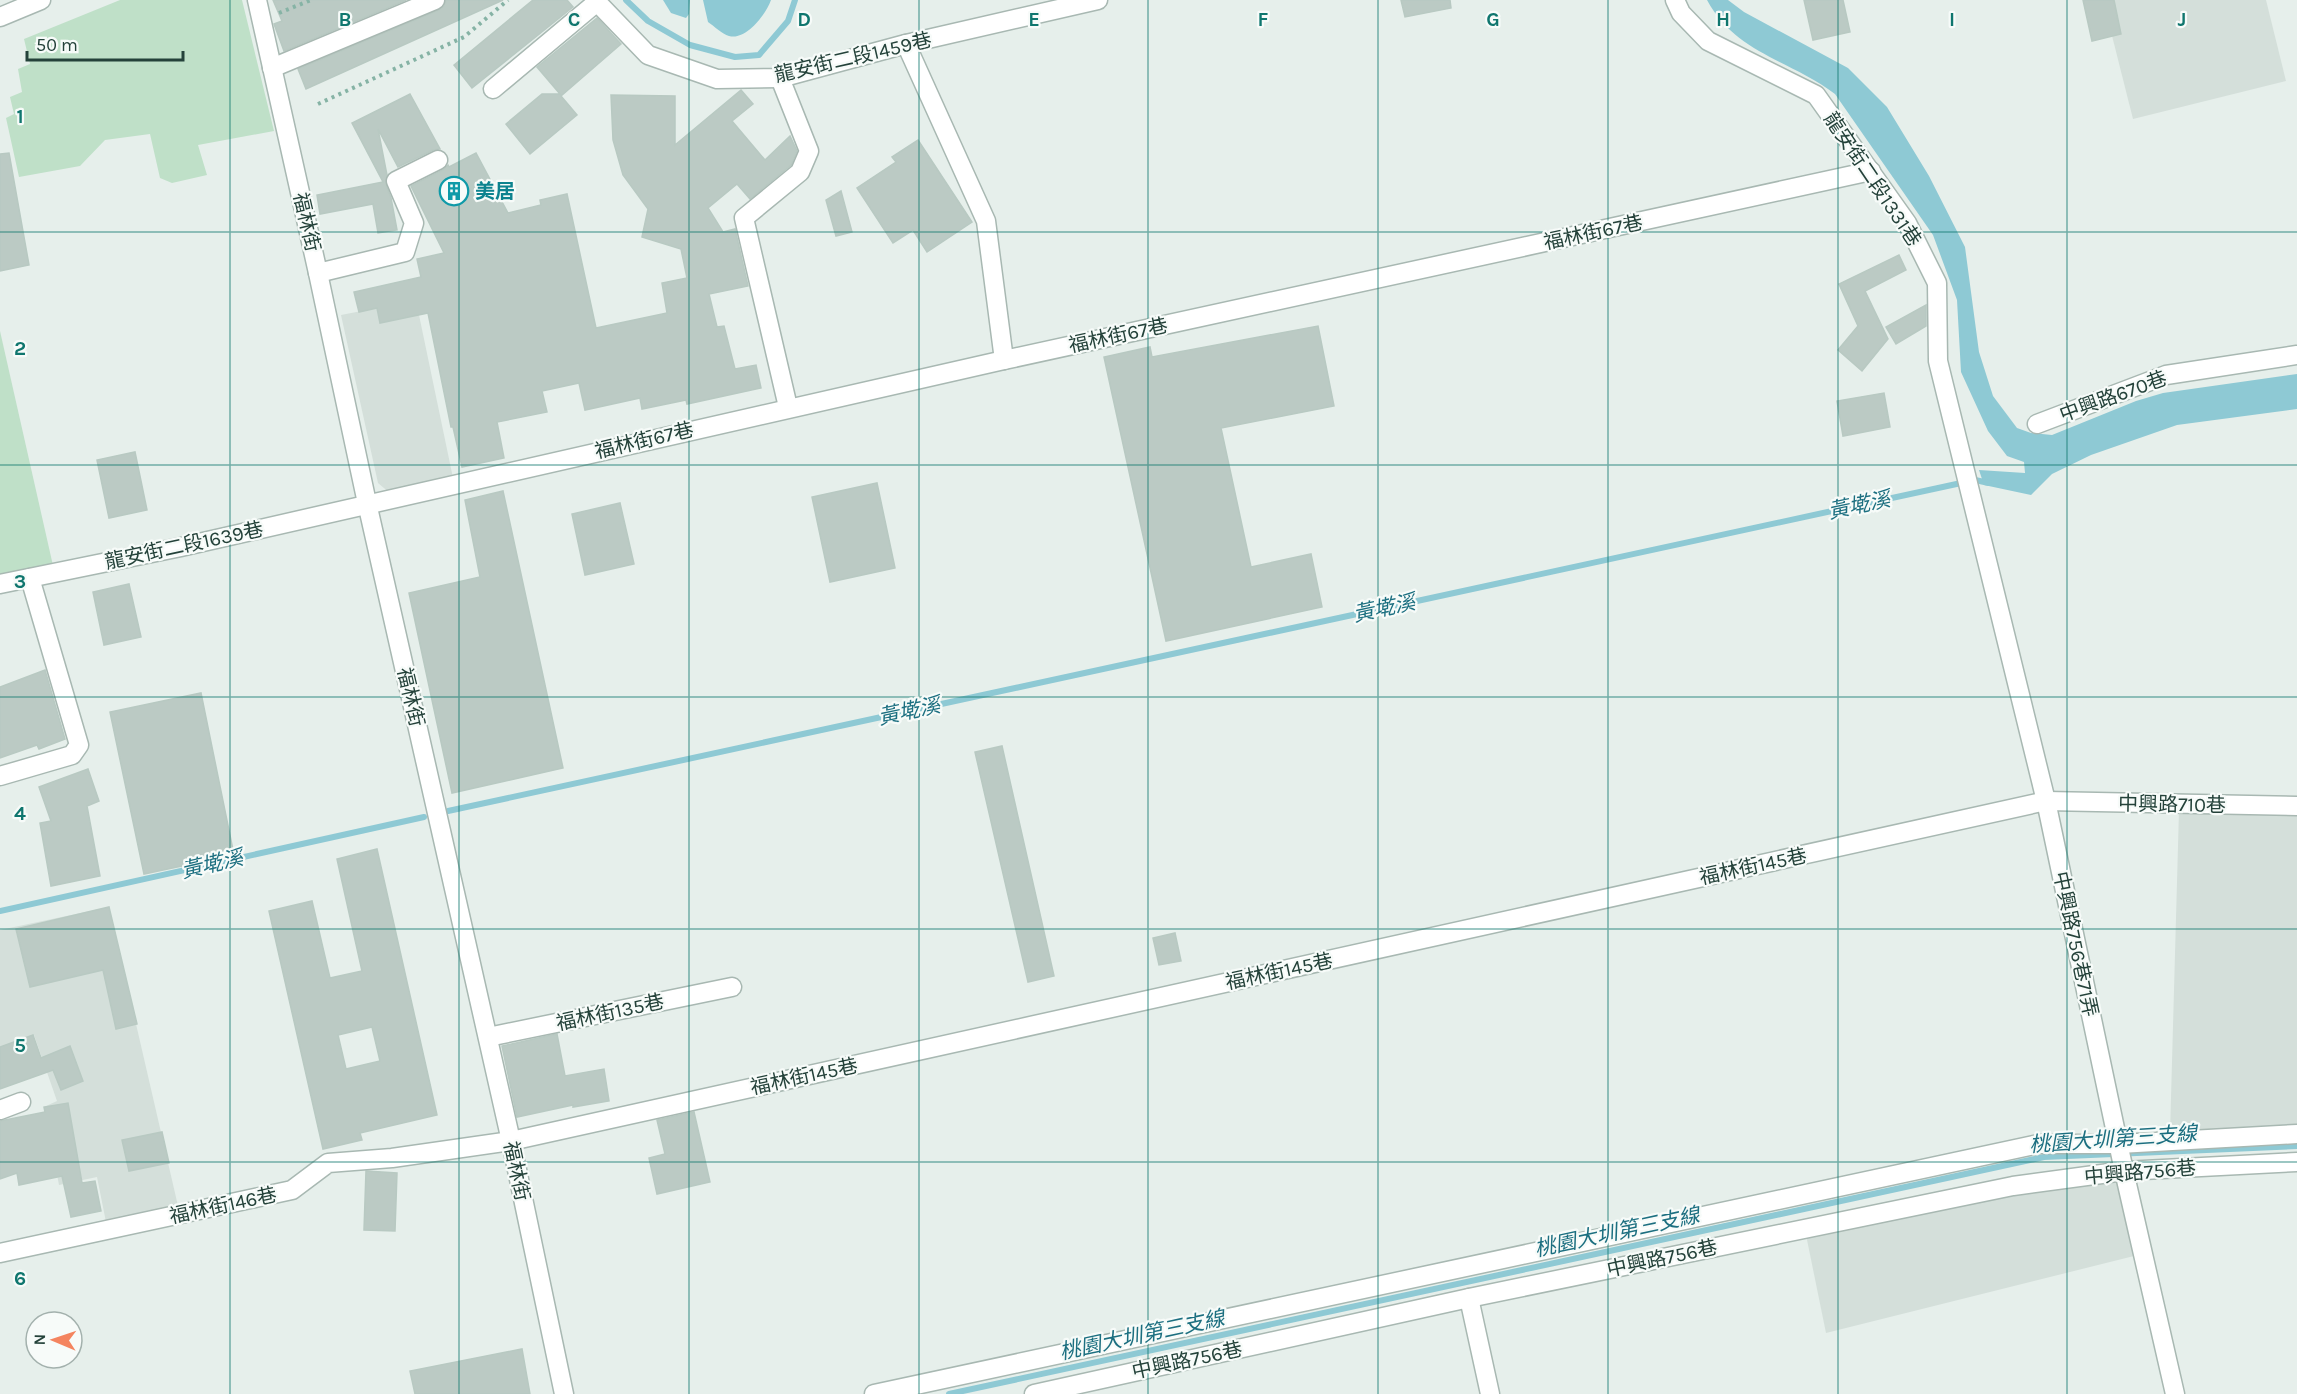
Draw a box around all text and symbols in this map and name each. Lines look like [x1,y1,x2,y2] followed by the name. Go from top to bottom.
[339,8,351,31] text: B
[568,8,580,31] text: C
[797,8,811,31] text: D
[1028,8,1040,31] text: E
[1258,8,1269,31] text: F
[1486,8,1500,31] text: G
[1716,8,1730,31] text: H
[1949,8,1955,31] text: I
[2178,8,2186,31] text: J
[27,24,183,62] scale bar
[772,28,934,87] street label: 龍安街二段1459巷
[36,34,78,56] text: 50 m
[16,105,24,128] text: 1
[1819,108,1926,251] street label: 龍安街二段1331巷
[438,175,470,207] building icon: 美居
[475,180,515,203] place label: 美居
[289,190,324,254] street label: 福林街
[1541,211,1645,254] street label: 福林街67巷
[1066,314,1170,357] street label: 福林街67巷
[14,337,26,360] text: 2
[2056,366,2170,427] street label: 中興路670巷
[592,418,696,463] street label: 福林街67巷
[1826,486,1895,523] water label: 黃墘溪
[103,517,265,574] street label: 龍安街二段1639巷
[14,570,26,593] text: 3
[1351,589,1420,626] water label: 黃墘溪
[393,665,428,729] street label: 福林街
[876,692,945,729] water label: 黃墘溪
[2118,792,2226,817] street label: 中興路710巷
[14,802,26,825] text: 4
[1697,844,1809,889] street label: 福林街145巷
[179,845,248,883] water label: 黃墘溪
[2049,869,2102,1019] street label: 中興路756巷71弄
[1223,949,1335,994] street label: 福林街145巷
[554,990,666,1035] street label: 福林街135巷
[14,1034,26,1057] text: 5
[748,1054,860,1099] street label: 福林街145巷
[2028,1121,2200,1157] water label: 桃園大圳第三支線
[499,1139,534,1203] street label: 福林街
[2083,1156,2197,1189] street label: 中興路756巷
[167,1183,279,1228] street label: 福林街146巷
[1532,1202,1704,1261] water label: 桃園大圳第三支線
[1605,1236,1719,1281] street label: 中興路756巷
[14,1267,26,1290] text: 6
[1057,1305,1229,1364] water label: 桃園大圳第三支線
[24,1310,84,1370] north arrow
[30,1333,49,1346] text: N
[1130,1338,1244,1383] street label: 中興路756巷

